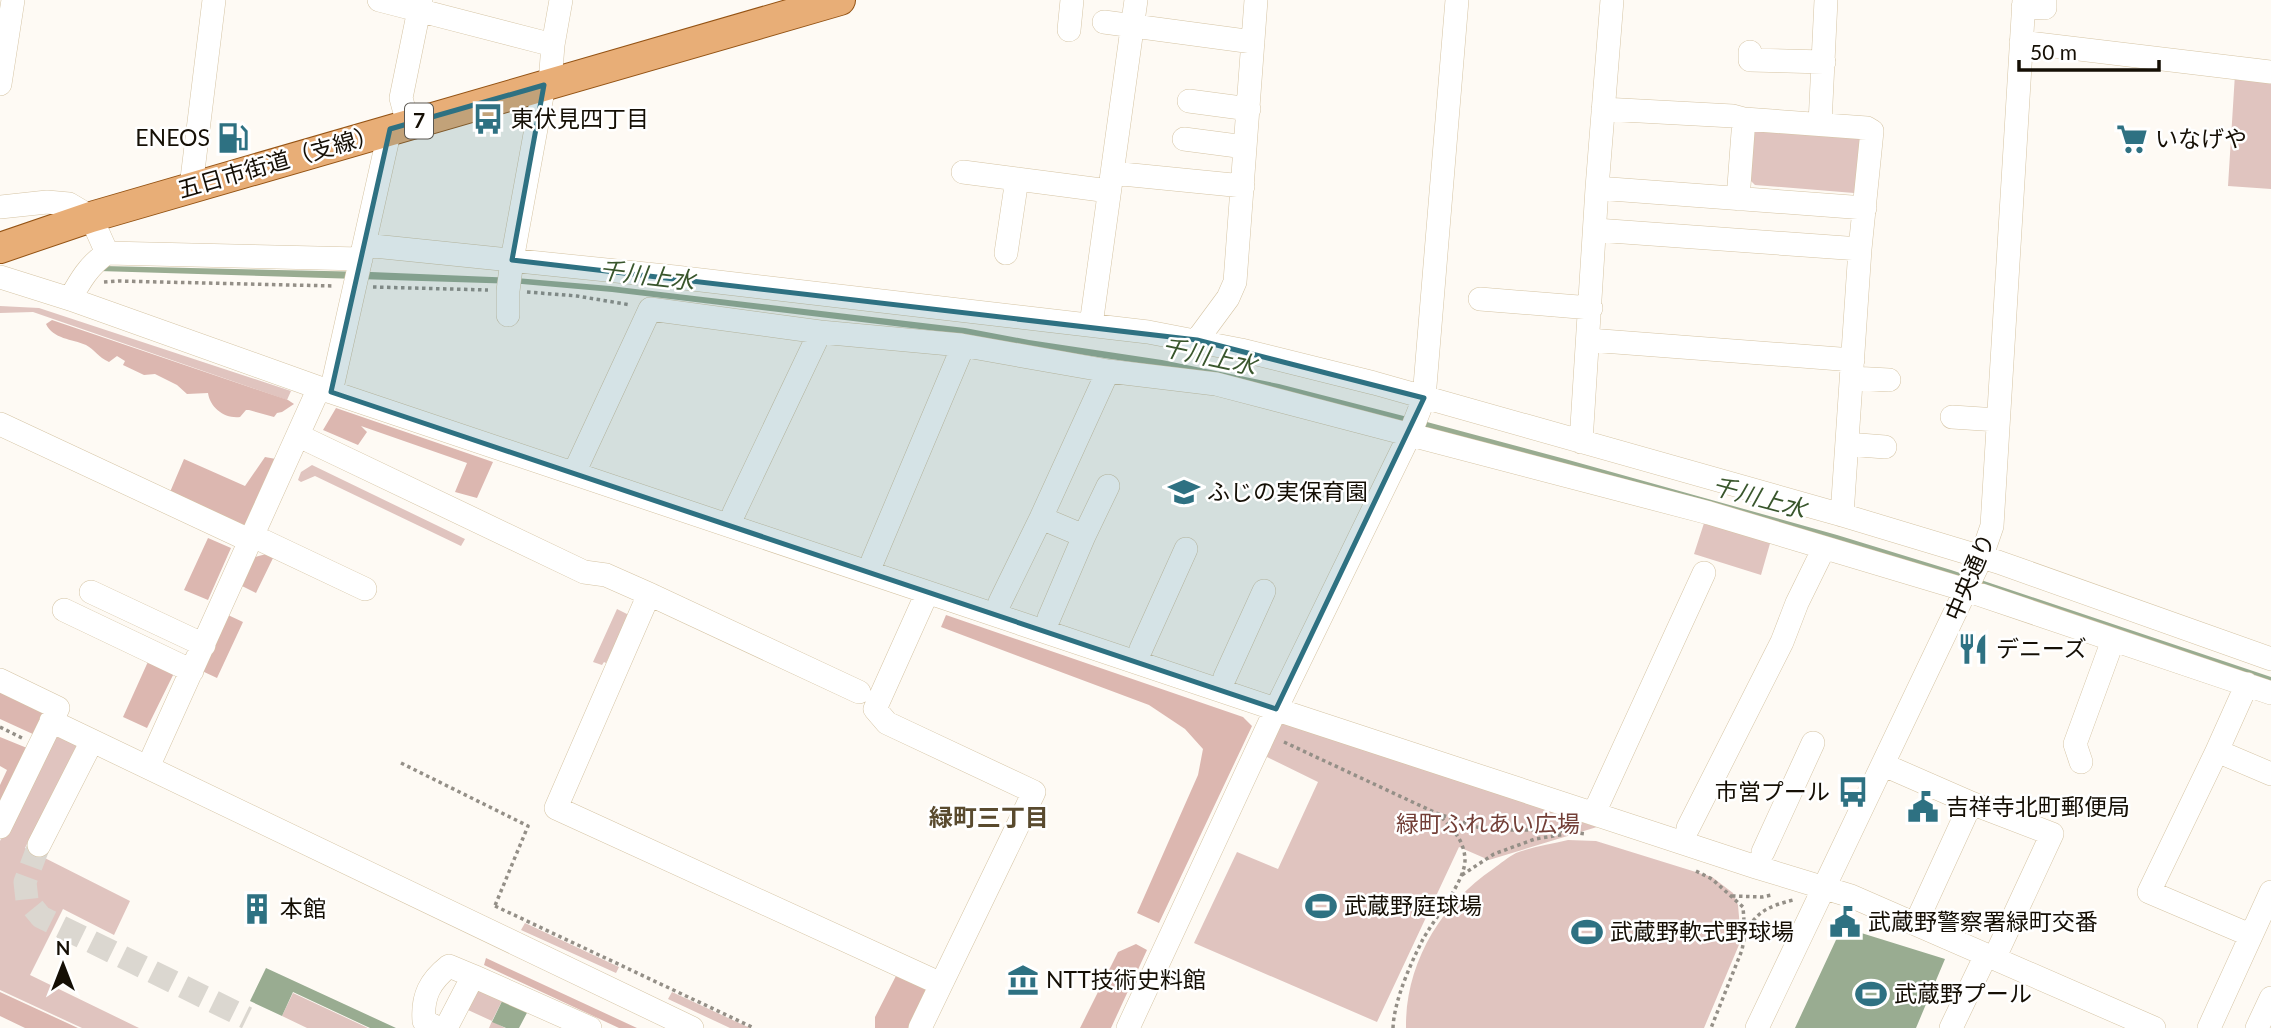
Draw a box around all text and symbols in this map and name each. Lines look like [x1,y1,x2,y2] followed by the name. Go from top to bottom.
[2019,28,2159,72] scale bar
[2030,39,2077,64] text: 50 m
[471,102,505,136] bus stop icon: 東伏見四丁目
[405,104,433,138] road number: 7
[511,104,649,132] place label: 東伏見四丁目
[174,119,381,203] street label: 五日市街道（支線）
[216,121,250,155] fuel station icon: ENEOS
[2115,122,2149,156] supermarket icon: いなげや
[135,123,210,151] place label: ENEOS
[2155,124,2247,152] place label: いなげや
[598,254,700,295] water label: 千川上水
[1159,331,1262,380] water label: 千川上水
[1709,470,1812,524] water label: 千川上水
[1167,475,1201,509] school or university icon: ふじの実保育園
[1207,477,1368,505] place label: ふじの実保育園
[1938,529,2000,624] street label: 中央通り
[1956,632,1990,666] restaurant icon: デニーズ
[1996,634,2087,662] place label: デニーズ
[1836,775,1870,809] bus stop icon: 市営プール
[1715,777,1830,805] place label: 市営プール
[1906,790,1940,824] public building icon: 吉祥寺北町郵便局
[1946,792,2130,820] place label: 吉祥寺北町郵便局
[929,802,1049,831] district label: 緑町三丁目
[1396,809,1580,837] park label: 緑町ふれあい広場
[1304,889,1338,923] sports icon: 武蔵野庭球場
[1344,891,1482,919] place label: 武蔵野庭球場
[240,892,274,926] building icon: 本館
[280,894,326,922] place label: 本館
[1828,905,1862,939] public building icon: 武蔵野警察署緑町交番
[1868,907,2098,935] place label: 武蔵野警察署緑町交番
[1570,915,1604,949] sports icon: 武蔵野軟式野球場
[1610,917,1794,945] place label: 武蔵野軟式野球場
[28,930,98,1000] north arrow
[56,936,70,959] text: N
[1006,963,1040,997] museum icon: NTT技術史料館
[1046,965,1206,993] place label: NTT技術史料館
[1854,977,1888,1011] sports icon: 武蔵野プール
[1894,979,2032,1007] place label: 武蔵野プール

